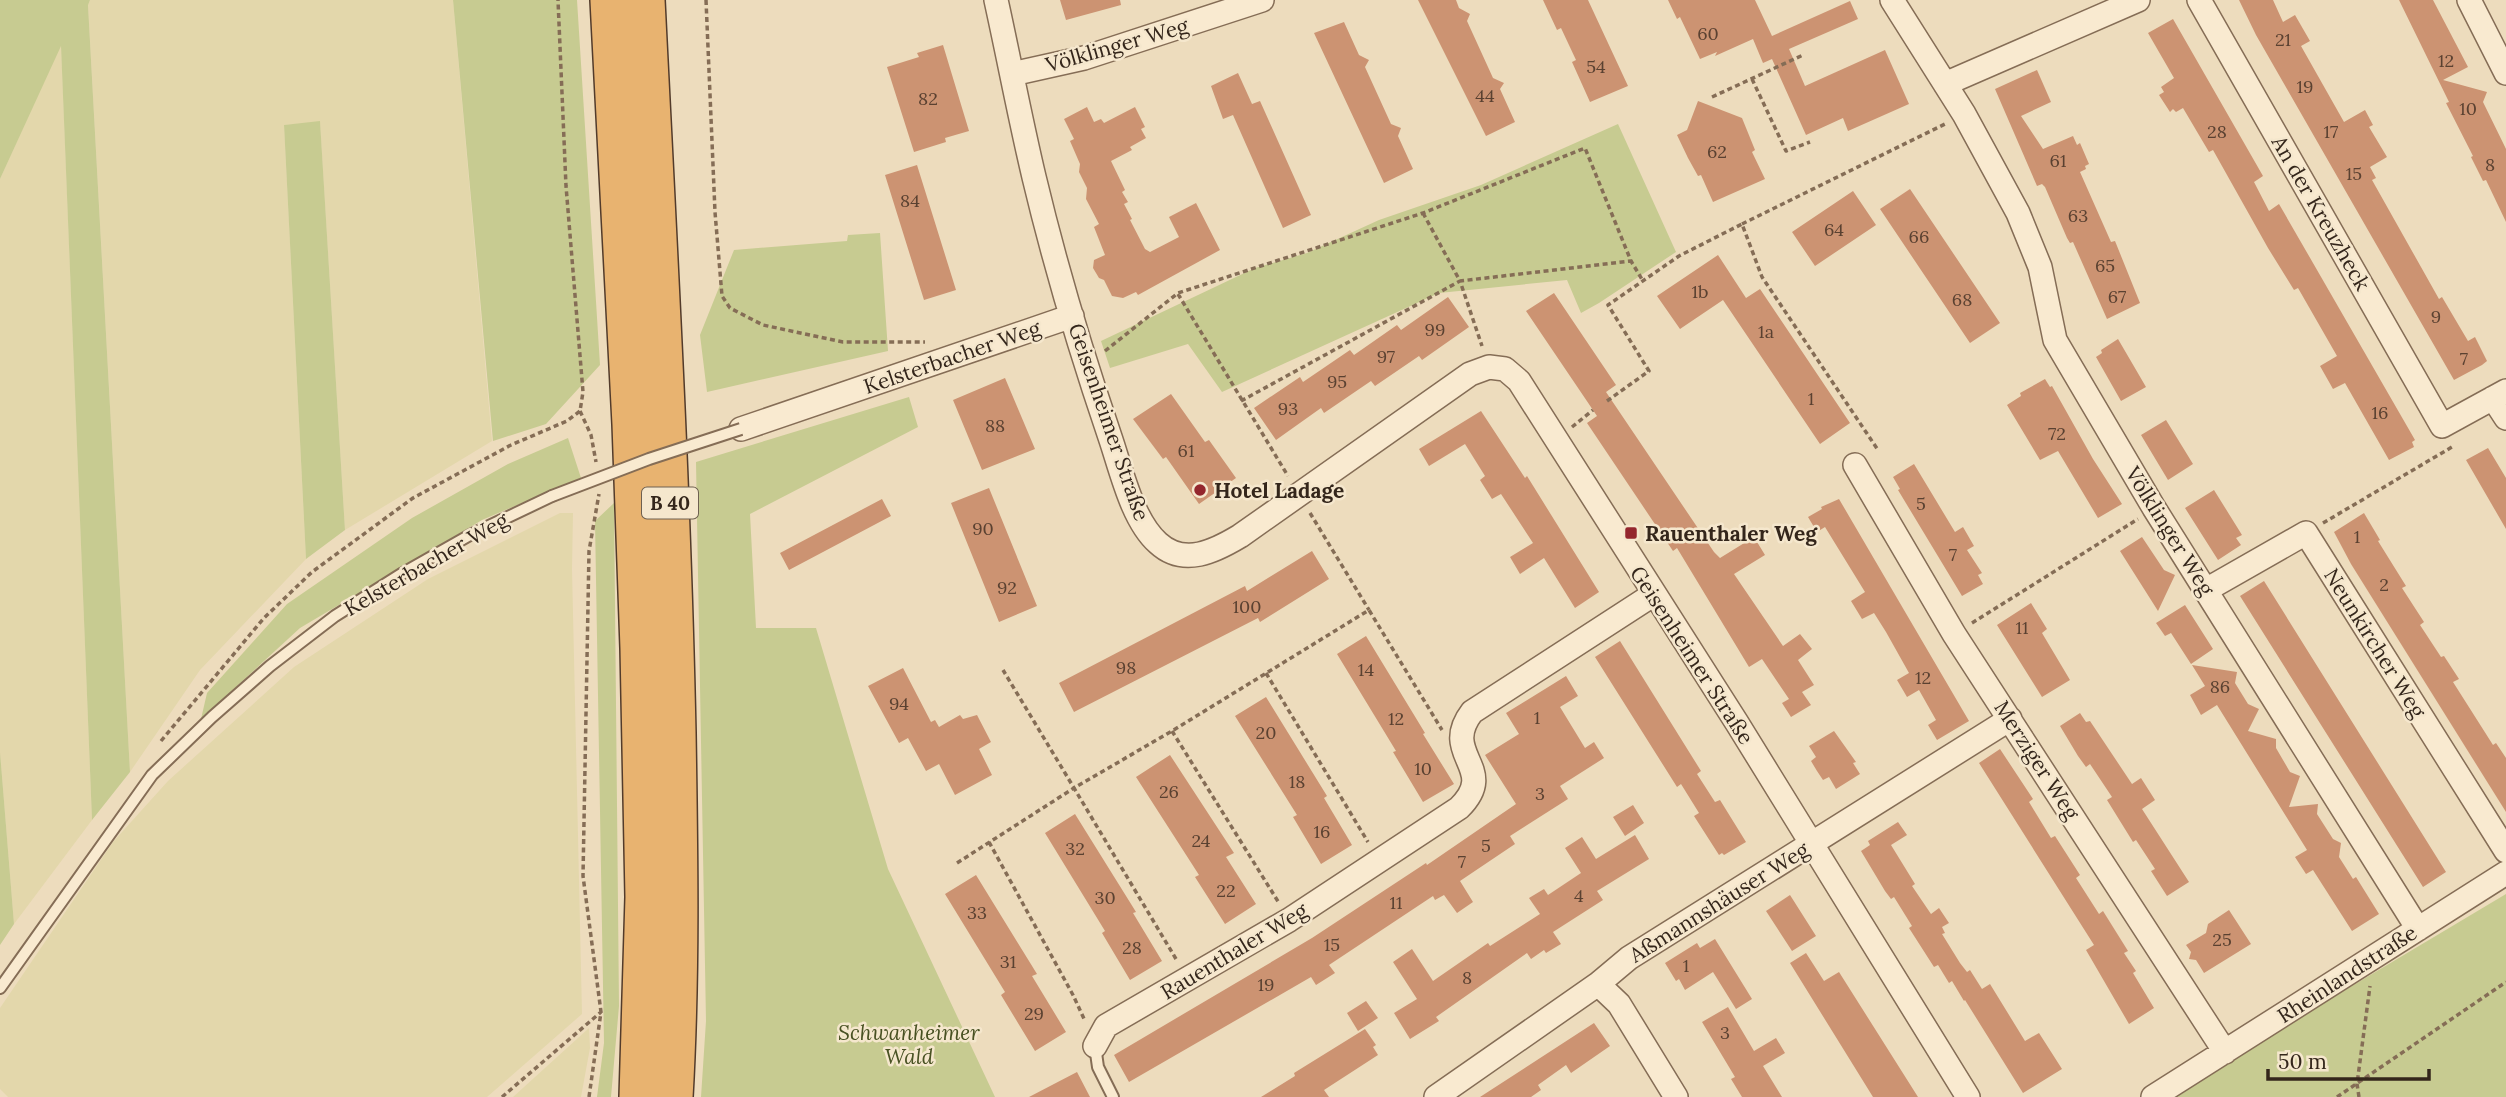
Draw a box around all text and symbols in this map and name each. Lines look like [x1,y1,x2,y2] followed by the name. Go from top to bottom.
[1042,12,1192,79] street label: Völklinger Weg
[1697,22,1719,45] house number: 60
[2275,28,2291,51] house number: 21
[2438,49,2454,72] house number: 12
[1586,55,1606,78] house number: 54
[2297,75,2313,98] house number: 19
[1475,84,1495,107] house number: 44
[918,87,938,110] house number: 82
[2459,97,2477,120] house number: 10
[2207,120,2227,143] house number: 28
[2324,120,2338,143] house number: 17
[2265,130,2377,296] street label: An der Kreuzheck
[1707,140,1727,163] house number: 62
[2050,149,2066,172] house number: 61
[2485,153,2495,176] house number: 8
[2346,162,2362,185] house number: 15
[900,189,920,212] house number: 84
[2068,204,2088,227] house number: 63
[1824,218,1844,241] house number: 64
[1909,225,1929,248] house number: 66
[2095,254,2115,277] house number: 65
[1691,280,1709,303] house number: 1b
[2108,285,2126,308] house number: 67
[1952,288,1972,311] house number: 68
[2431,305,2441,328] house number: 9
[860,314,1044,400] street label: Kelsterbacher Weg
[1425,318,1445,341] house number: 99
[1063,320,1155,524] street label: Geisenheimer Straße
[1758,320,1774,343] house number: 1a
[1377,345,1395,368] house number: 97
[2460,347,2468,370] house number: 7
[1327,370,1347,393] house number: 95
[1808,387,1814,410] house number: 1
[1278,397,1298,420] house number: 93
[2372,401,2388,424] house number: 16
[985,414,1005,437] house number: 88
[2048,422,2066,445] house number: 72
[1178,439,1194,462] house number: 61
[2119,461,2221,601] street label: Völklinger Weg
[1214,477,1344,504] place label: Hotel Ladage
[1192,482,1208,498] marker: Hotel Ladage
[642,488,698,518] road number: B 40
[1916,492,1926,515] house number: 5
[339,506,513,622] street label: Kelsterbacher Weg
[972,517,994,540] house number: 90
[1645,520,1818,547] place label: Rauenthaler Weg
[1623,525,1639,541] marker: Rauenthaler Weg
[2354,525,2360,548] house number: 1
[1949,543,1957,566] house number: 7
[1624,561,1760,749] street label: Geisenheimer Straße
[2318,563,2432,723] street label: Neunkircher Weg
[2379,573,2389,596] house number: 2
[997,576,1017,599] house number: 92
[1233,595,1261,618] house number: 100
[2015,616,2029,639] house number: 11
[1116,656,1136,679] house number: 98
[1358,658,1374,681] house number: 14
[1915,666,1931,689] house number: 12
[2210,675,2230,698] house number: 86
[889,692,909,715] house number: 94
[1988,695,2086,825] street label: Merziger Weg
[1534,706,1540,729] house number: 1
[1388,707,1404,730] house number: 12
[1256,721,1276,744] house number: 20
[1414,757,1432,780] house number: 10
[1289,770,1305,793] house number: 18
[1159,780,1179,803] house number: 26
[1535,782,1545,805] house number: 3
[1314,820,1330,843] house number: 16
[1191,829,1211,852] house number: 24
[1481,834,1491,857] house number: 5
[1623,836,1814,969] street label: Aßmannshäuser Weg
[1065,837,1085,860] house number: 32
[1458,850,1466,873] house number: 7
[1216,879,1236,902] house number: 22
[1574,884,1584,907] house number: 4
[1094,886,1116,909] house number: 30
[1389,891,1403,914] house number: 11
[1156,896,1313,1006] street label: Rauenthaler Weg
[967,901,987,924] house number: 33
[2272,919,2422,1029] street label: Rheinlandstraße
[2212,928,2232,951] house number: 25
[1324,933,1340,956] house number: 15
[1122,936,1142,959] house number: 28
[1000,950,1016,973] house number: 31
[1683,954,1689,977] house number: 1
[1462,966,1472,989] house number: 8
[1258,973,1274,996] house number: 19
[1024,1002,1044,1025] house number: 29
[838,1019,980,1070] park label: Schwanheimer Wald
[1720,1021,1730,1044] house number: 3
[2268,1038,2429,1082] scale bar
[2278,1048,2327,1075] text: 50 m

